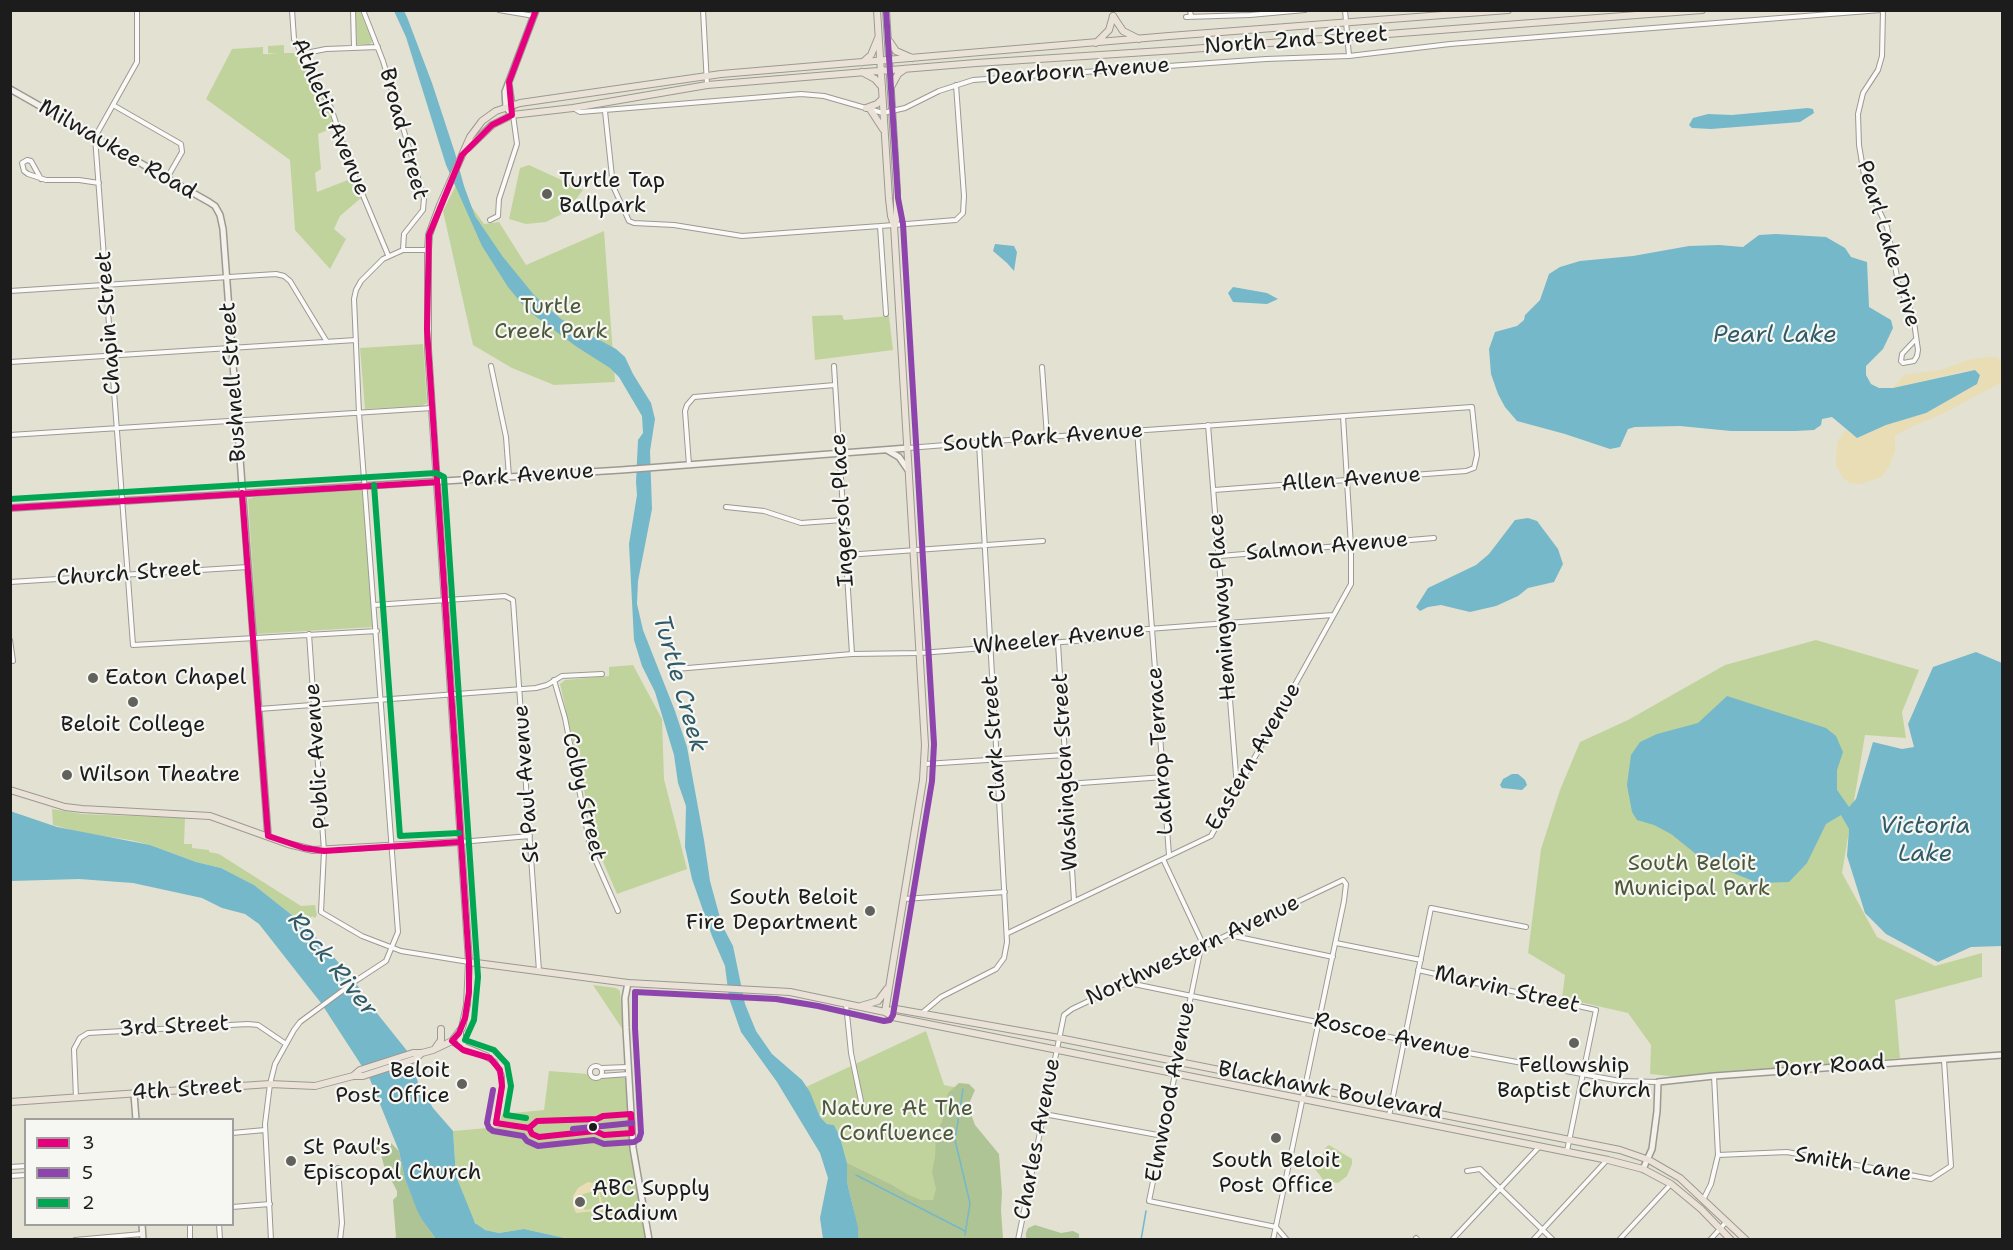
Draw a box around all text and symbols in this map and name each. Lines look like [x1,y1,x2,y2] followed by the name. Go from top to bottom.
[1203,21,1389,61] street label: North 2nd Street
[285,34,375,200] street label: Athletic Avenue
[985,52,1171,92] street label: Dearborn Avenue
[373,65,433,203] street label: Broad Street
[34,94,200,206] street label: Milwaukee Road
[1850,158,1926,330] street label: Pearl Lake Drive
[559,168,665,220] place label: Turtle Tap Ballpark
[540,187,554,201] marker: Turtle Tap Ballpark
[91,250,127,396] street label: Chapin Street
[494,294,608,346] park label: Turtle Creek Park
[215,301,253,463] street label: Bushnell Street
[1713,322,1837,350] water label: Pearl Lake
[942,418,1144,458] street label: South Park Avenue
[826,433,860,587] street label: Ingersol Place
[461,458,595,494] street label: Park Avenue
[1280,462,1422,498] street label: Allen Avenue
[1203,513,1243,701] street label: Hemingway Place
[1245,527,1409,567] street label: Salmon Avenue
[56,556,202,592] street label: Church Street
[646,612,712,756] water label: Turtle Creek
[972,617,1146,661] street label: Wheeler Avenue
[105,665,246,691] place label: Eaton Chapel
[1142,666,1180,836] street label: Lathrop Terrace
[86,671,100,685] marker: Eaton Chapel
[1048,672,1084,872] street label: Washington Street
[977,674,1013,804] street label: Clark Street
[1201,678,1307,836] street label: Eastern Avenue
[300,682,336,830] street label: Public Avenue
[126,695,140,709] marker: Beloit College
[508,704,546,864] street label: St Paul Avenue
[61,712,205,738] place label: Beloit College
[555,730,611,864] street label: Colby Street
[79,762,240,788] place label: Wilson Theatre
[60,768,74,782] marker: Wilson Theatre
[1880,813,1970,869] water label: Victoria Lake
[1614,851,1770,902] park label: South Beloit Municipal Park
[686,885,858,936] place label: South Beloit Fire Department
[1082,890,1304,1012] street label: Northwestern Avenue
[863,904,877,918] marker: South Beloit Fire Department
[281,907,383,1023] water label: Rock River
[1432,960,1582,1020] street label: Marvin Street
[1141,1000,1201,1184] street label: Elmwood Avenue
[1311,1007,1473,1067] street label: Roscoe Avenue
[118,1011,230,1043] street label: 3rd Street
[1567,1036,1581,1050] marker: Fellowship Baptist Church
[1774,1050,1886,1084] street label: Dorr Road
[1497,1053,1651,1104] place label: Fellowship Baptist Church
[1009,1056,1067,1222] street label: Charles Avenue
[1216,1056,1444,1126] street label: Blackhawk Boulevard
[335,1058,450,1110] place label: Beloit Post Office
[131,1073,243,1107] street label: 4th Street
[455,1077,469,1091] marker: Beloit Post Office
[821,1096,973,1148] park label: Nature At The Confluence
[24,1118,234,1226] legend
[587,1121,599,1133] unlabelled marker
[82,1131,95,1155] text: 3
[1269,1131,1283,1145] marker: South Beloit Post Office
[303,1135,481,1186] place label: St Paul's Episcopal Church
[1792,1142,1914,1188] street label: Smith Lane
[1212,1148,1340,1200] place label: South Beloit Post Office
[284,1154,298,1168] marker: St Paul's Episcopal Church
[82,1161,93,1185] text: 5
[592,1176,710,1228] place label: ABC Supply Stadium
[82,1191,95,1215] text: 2
[573,1195,587,1209] marker: ABC Supply Stadium

